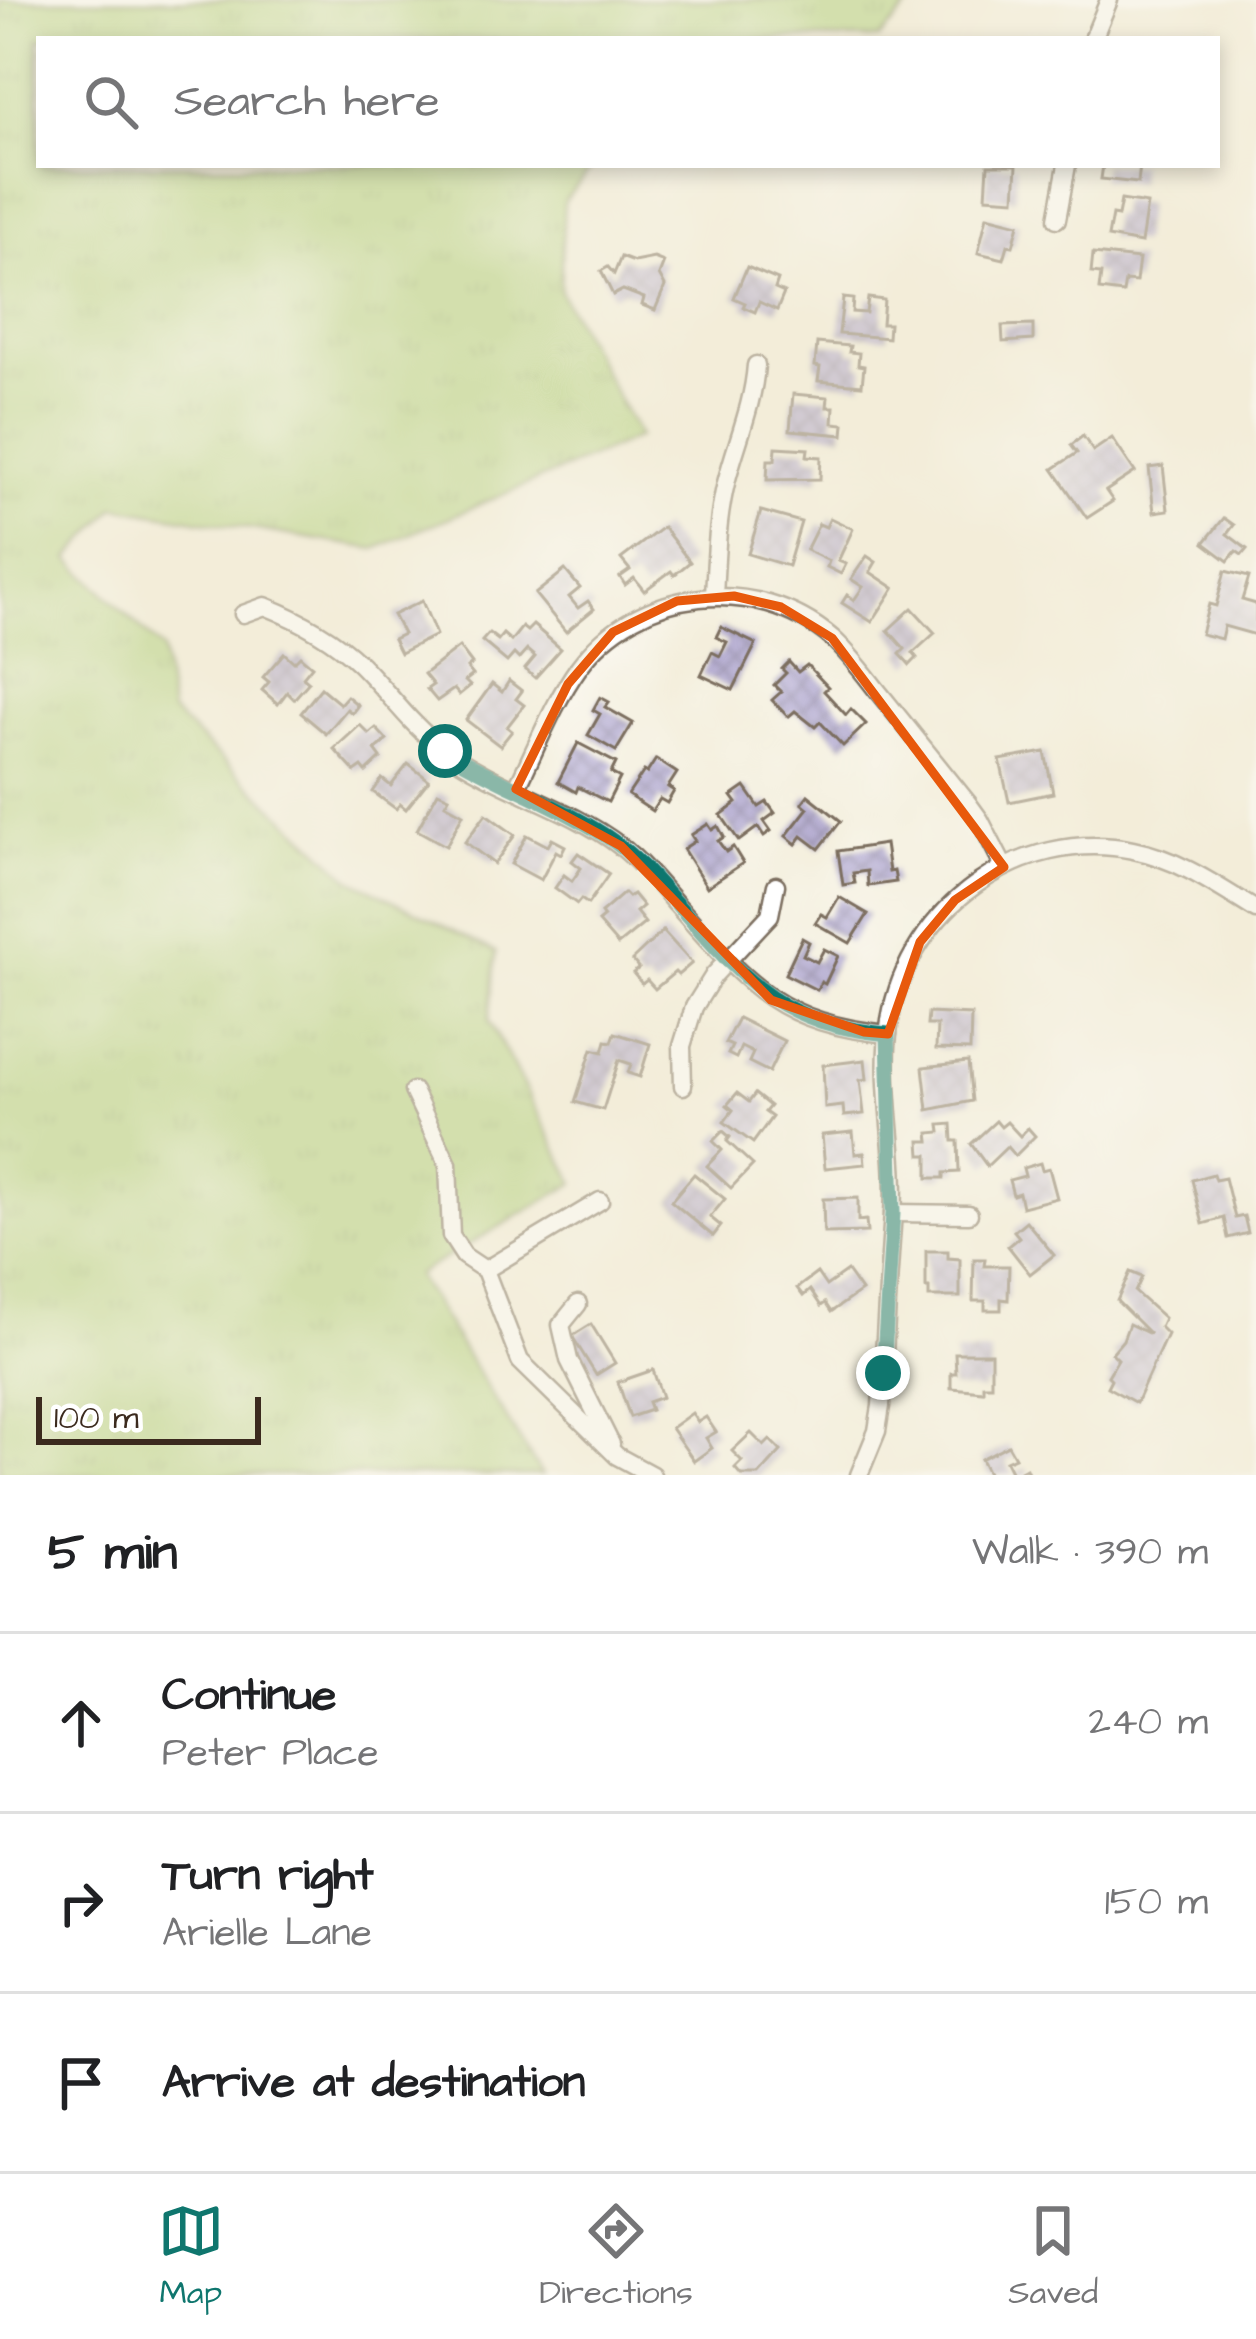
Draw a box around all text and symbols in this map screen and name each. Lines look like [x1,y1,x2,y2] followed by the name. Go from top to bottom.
[36,36,1220,168] search box
[78,69,144,135] icon: search
[174,71,440,133] text: Search here
[418,724,472,778] route start
[856,1346,910,1400] route end
[36,1391,261,1444] scale bar
[54,1395,139,1441] text: 100 m
[48,1518,177,1589] text: 5 min
[972,1526,1208,1580] text: Walk · 390 m
[162,1665,336,1727] text: Continue
[48,1690,114,1756] icon: ahead
[1089,1696,1208,1750] text: 240 m
[162,1727,379,1781] text: Peter Place
[162,1845,374,1907] text: Turn right
[48,1870,114,1936] icon: right
[1105,1876,1208,1930] text: 150 m
[162,1907,372,1961] text: Arielle Lane
[48,2050,114,2116] icon: arrive
[162,2052,585,2114] text: Arrive at destination
[158,2198,224,2316] tab: Map
[539,2198,693,2316] tab: Directions
[1008,2198,1098,2316] tab: Saved

